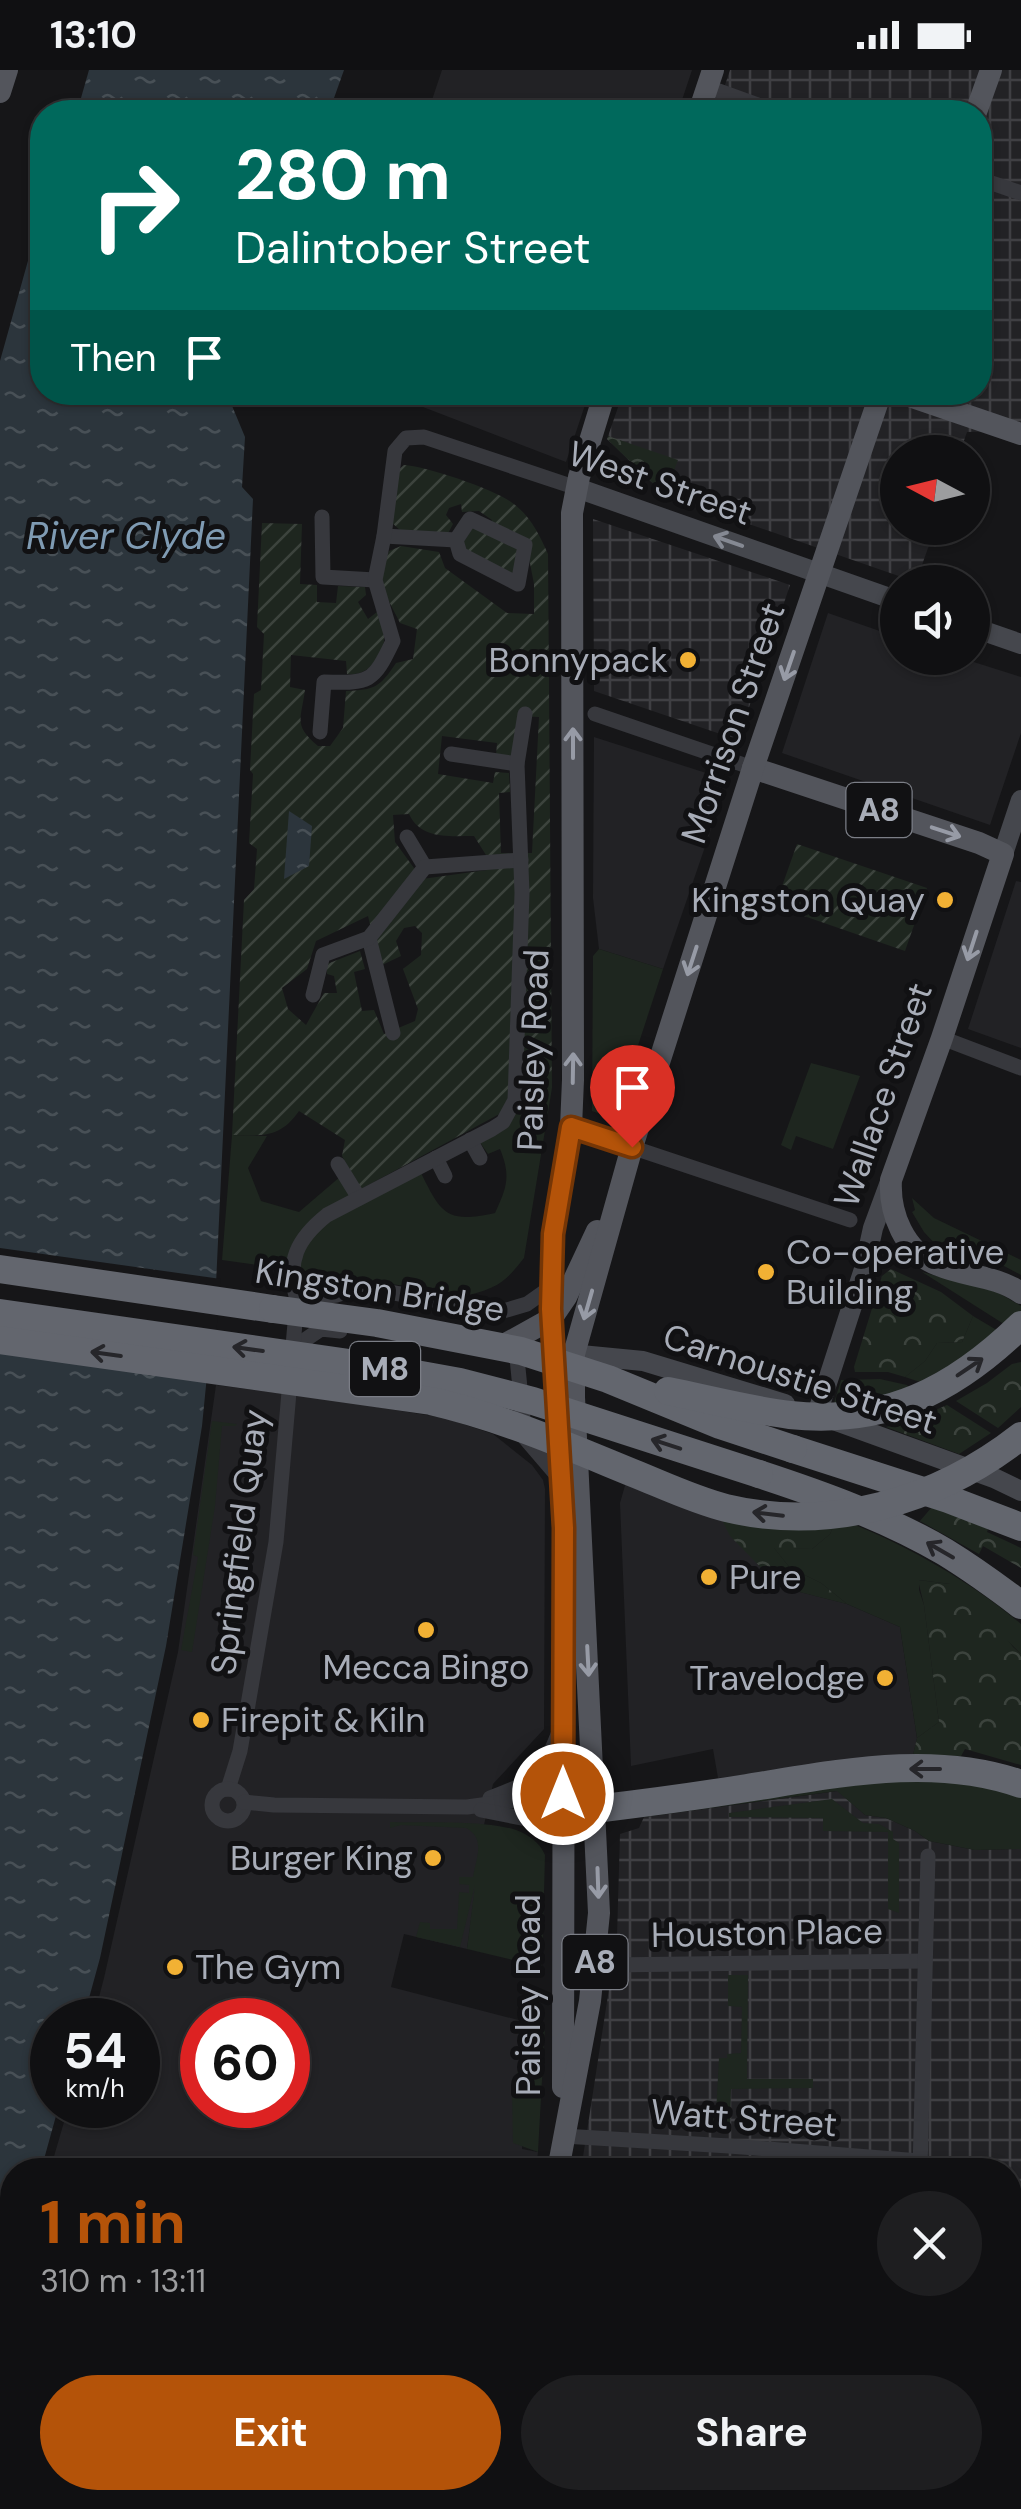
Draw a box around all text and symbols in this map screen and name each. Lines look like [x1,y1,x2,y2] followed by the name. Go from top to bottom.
[50,10,137,60] text: 13:10
[235,130,451,221] text: 280 m
[70,140,200,270] icon: right
[235,218,591,277] text: Dalintober Street
[177,330,232,385] icon: arrive
[70,333,157,383] text: Then
[562,430,758,536] street label: West Street
[880,435,990,545] north arrow
[880,435,990,675] map controls
[26,511,226,561] water label: River Clyde
[713,531,745,549] one-way arrow
[880,565,990,675] button: sound
[670,597,796,849] street label: Morrison Street
[488,637,668,683] place label: Bonnypack
[677,649,699,671] marker: Bonnypack
[778,649,796,681] one-way arrow
[564,728,582,760] one-way arrow
[846,783,912,837] road number: A8
[929,824,961,842] one-way arrow
[691,877,925,923] place label: Kingston Quay
[934,889,956,911] marker: Kingston Quay
[962,929,980,961] one-way arrow
[681,944,699,976] one-way arrow
[506,948,560,1152] street label: Paisley Road
[823,977,943,1213] street label: Wallace Street
[590,1045,675,1148] pin
[564,1053,582,1086] one-way arrow
[605,1060,660,1115] icon: arrive
[786,1229,1004,1315] place label: Co-operative Building
[252,1248,508,1332] street label: Kingston Bridge
[755,1261,777,1283] marker: Co-operative Building
[577,1289,596,1320] one-way arrow
[657,1313,943,1445] street label: Carnoustie Street
[232,1340,265,1358] one-way arrow
[350,1342,420,1396] road number: M8
[90,1345,122,1363] one-way arrow
[956,1357,984,1378] one-way arrow
[200,1407,278,1677] street label: Springfield Quay
[651,1433,683,1451] one-way arrow
[752,1504,784,1523] one-way arrow
[926,1540,956,1560] one-way arrow
[729,1554,802,1600] place label: Pure
[698,1566,720,1588] marker: Pure
[415,1619,437,1641] marker: Mecca Bingo
[323,1644,529,1690] place label: Mecca Bingo
[579,1645,598,1677] one-way arrow
[689,1655,865,1701] place label: Travelodge
[874,1667,896,1689] marker: Travelodge
[221,1697,425,1743] place label: Firepit & Kiln
[190,1709,212,1731] marker: Firepit & Kiln
[511,1742,615,1846] position arrow
[910,1760,942,1778] one-way arrow
[230,1835,413,1881] place label: Burger King
[422,1847,444,1869] marker: Burger King
[589,1866,608,1898] one-way arrow
[505,1894,551,2096] street label: Paisley Road
[651,1908,883,1958] street label: Houston Place
[562,1935,628,1989] road number: A8
[195,1944,341,1990] place label: The Gym
[164,1956,186,1978] marker: The Gym
[180,1998,310,2128] speed limit sign: 60
[63,2018,127,2084] text: 54
[65,2072,125,2105] text: km/h
[649,2089,839,2147] street label: Watt Street
[40,2183,186,2262] text: 1 min
[877,2191,982,2296] button: close
[40,2260,206,2302] text: 310 m · 13:11
[40,2375,501,2490] button: Exit
[521,2375,982,2490] button: Share

